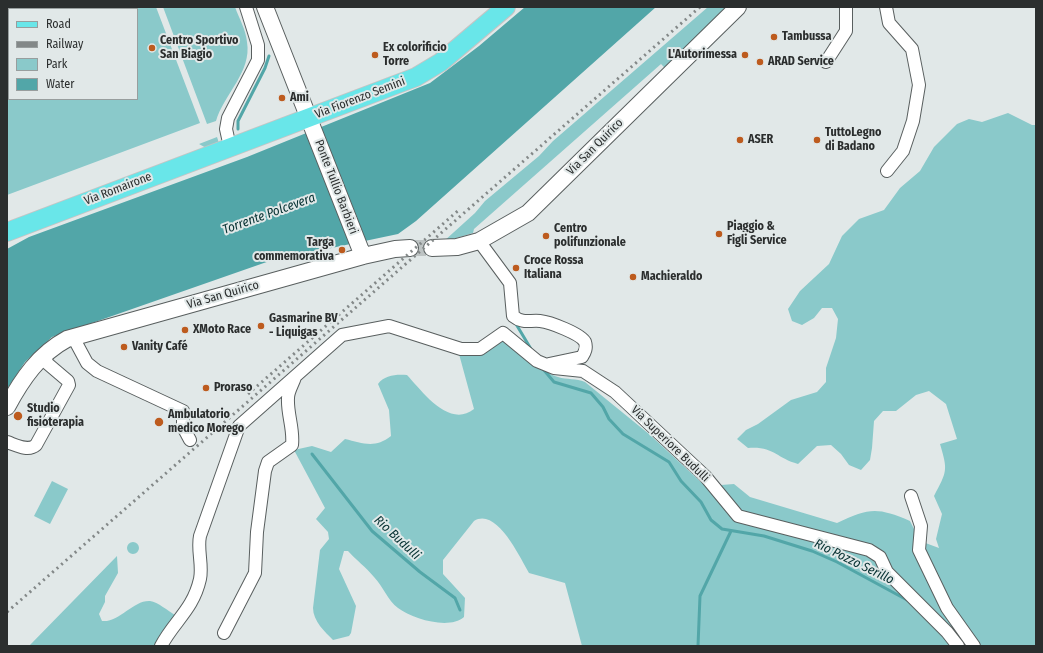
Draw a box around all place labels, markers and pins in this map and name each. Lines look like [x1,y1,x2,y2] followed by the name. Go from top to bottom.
[782,30,831,44] place label: Tambussa
[769,32,779,42] marker: Tambussa
[160,34,238,62] place label: Centro Sportivo San Biagio
[383,41,447,69] place label: Ex colorificio Torre
[147,43,157,53] marker: Centro Sportivo San Biagio
[668,48,737,62] place label: L'Autorimessa
[370,50,380,60] marker: Ex colorificio Torre
[740,50,750,60] marker: L'Autorimessa
[768,55,834,69] place label: ARAD Service
[755,57,765,67] marker: ARAD Service
[290,91,309,105] place label: Ami
[277,93,287,103] marker: Ami
[825,126,881,154] place label: TuttoLegno di Badano
[748,133,773,147] place label: ASER
[735,135,745,145] marker: ASER
[812,135,822,145] marker: TuttoLegno di Badano
[727,220,786,248] place label: Piaggio & Figli Service
[554,222,626,250] place label: Centro polifunzionale
[714,229,724,239] marker: Piaggio & Figli Service
[541,231,551,241] marker: Centro polifunzionale
[254,236,334,264] place label: Targa commemorativa
[337,245,347,255] marker: Targa commemorativa
[524,254,583,282] place label: Croce Rossa Italiana
[511,263,521,273] marker: Croce Rossa Italiana
[641,270,702,284] place label: Machieraldo
[628,272,638,282] marker: Machieraldo
[269,312,338,340] place label: Gasmarine BV - Liquigas
[256,321,266,331] marker: Gasmarine BV - Liquigas
[193,323,251,337] place label: XMoto Race
[180,325,190,335] marker: XMoto Race
[132,340,188,354] place label: Vanity Café
[119,342,129,352] marker: Vanity Café
[214,381,252,395] place label: Proraso
[201,383,211,393] marker: Proraso
[27,402,84,430] place label: Studio fisioterapia
[168,408,244,436] place label: Ambulatorio medico Morego
[12,410,24,422] marker: Studio fisioterapia
[153,416,165,428] marker: Ambulatorio medico Morego

